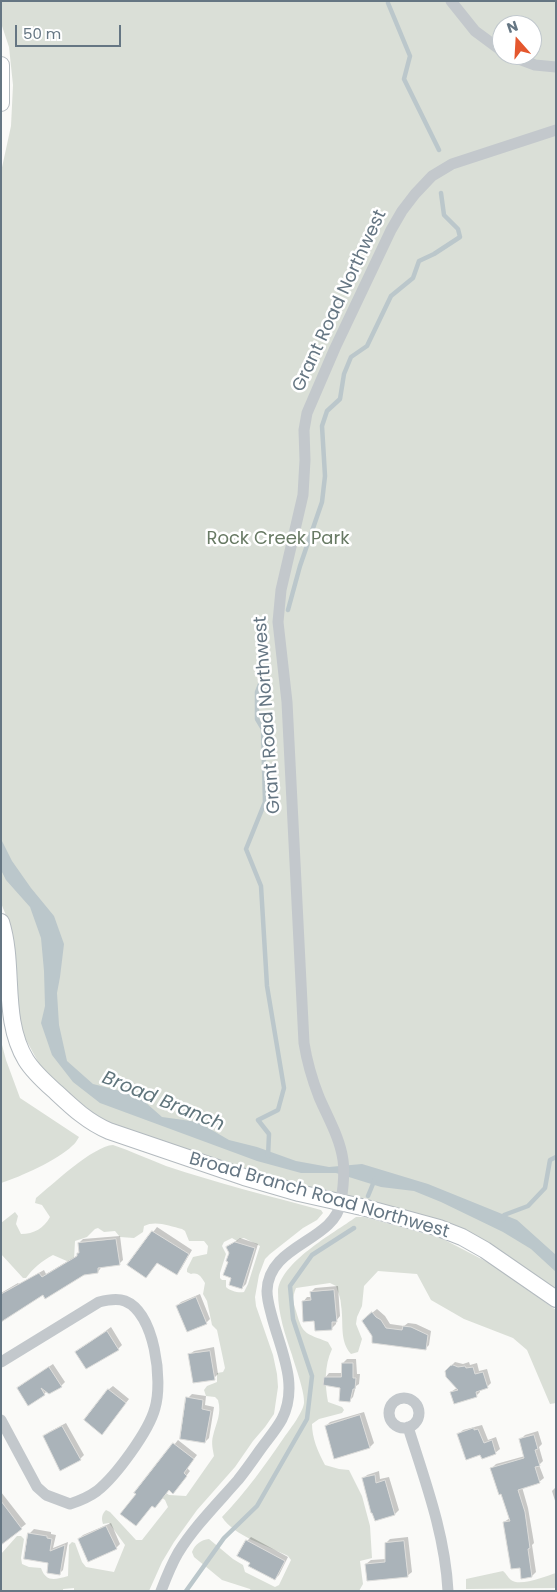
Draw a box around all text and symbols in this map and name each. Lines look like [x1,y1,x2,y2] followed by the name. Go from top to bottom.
[18,15,124,47] scale bar
[492,15,542,65] north arrow
[504,16,521,38] text: N
[23,23,61,44] text: 50 m
[288,207,392,395] street label: Grant Road Northwest
[206,528,350,550] park label: Rock Creek Park
[250,615,286,815] street label: Grant Road Northwest
[99,1067,227,1137] water label: Broad Branch
[186,1148,452,1244] street label: Broad Branch Road Northwest

